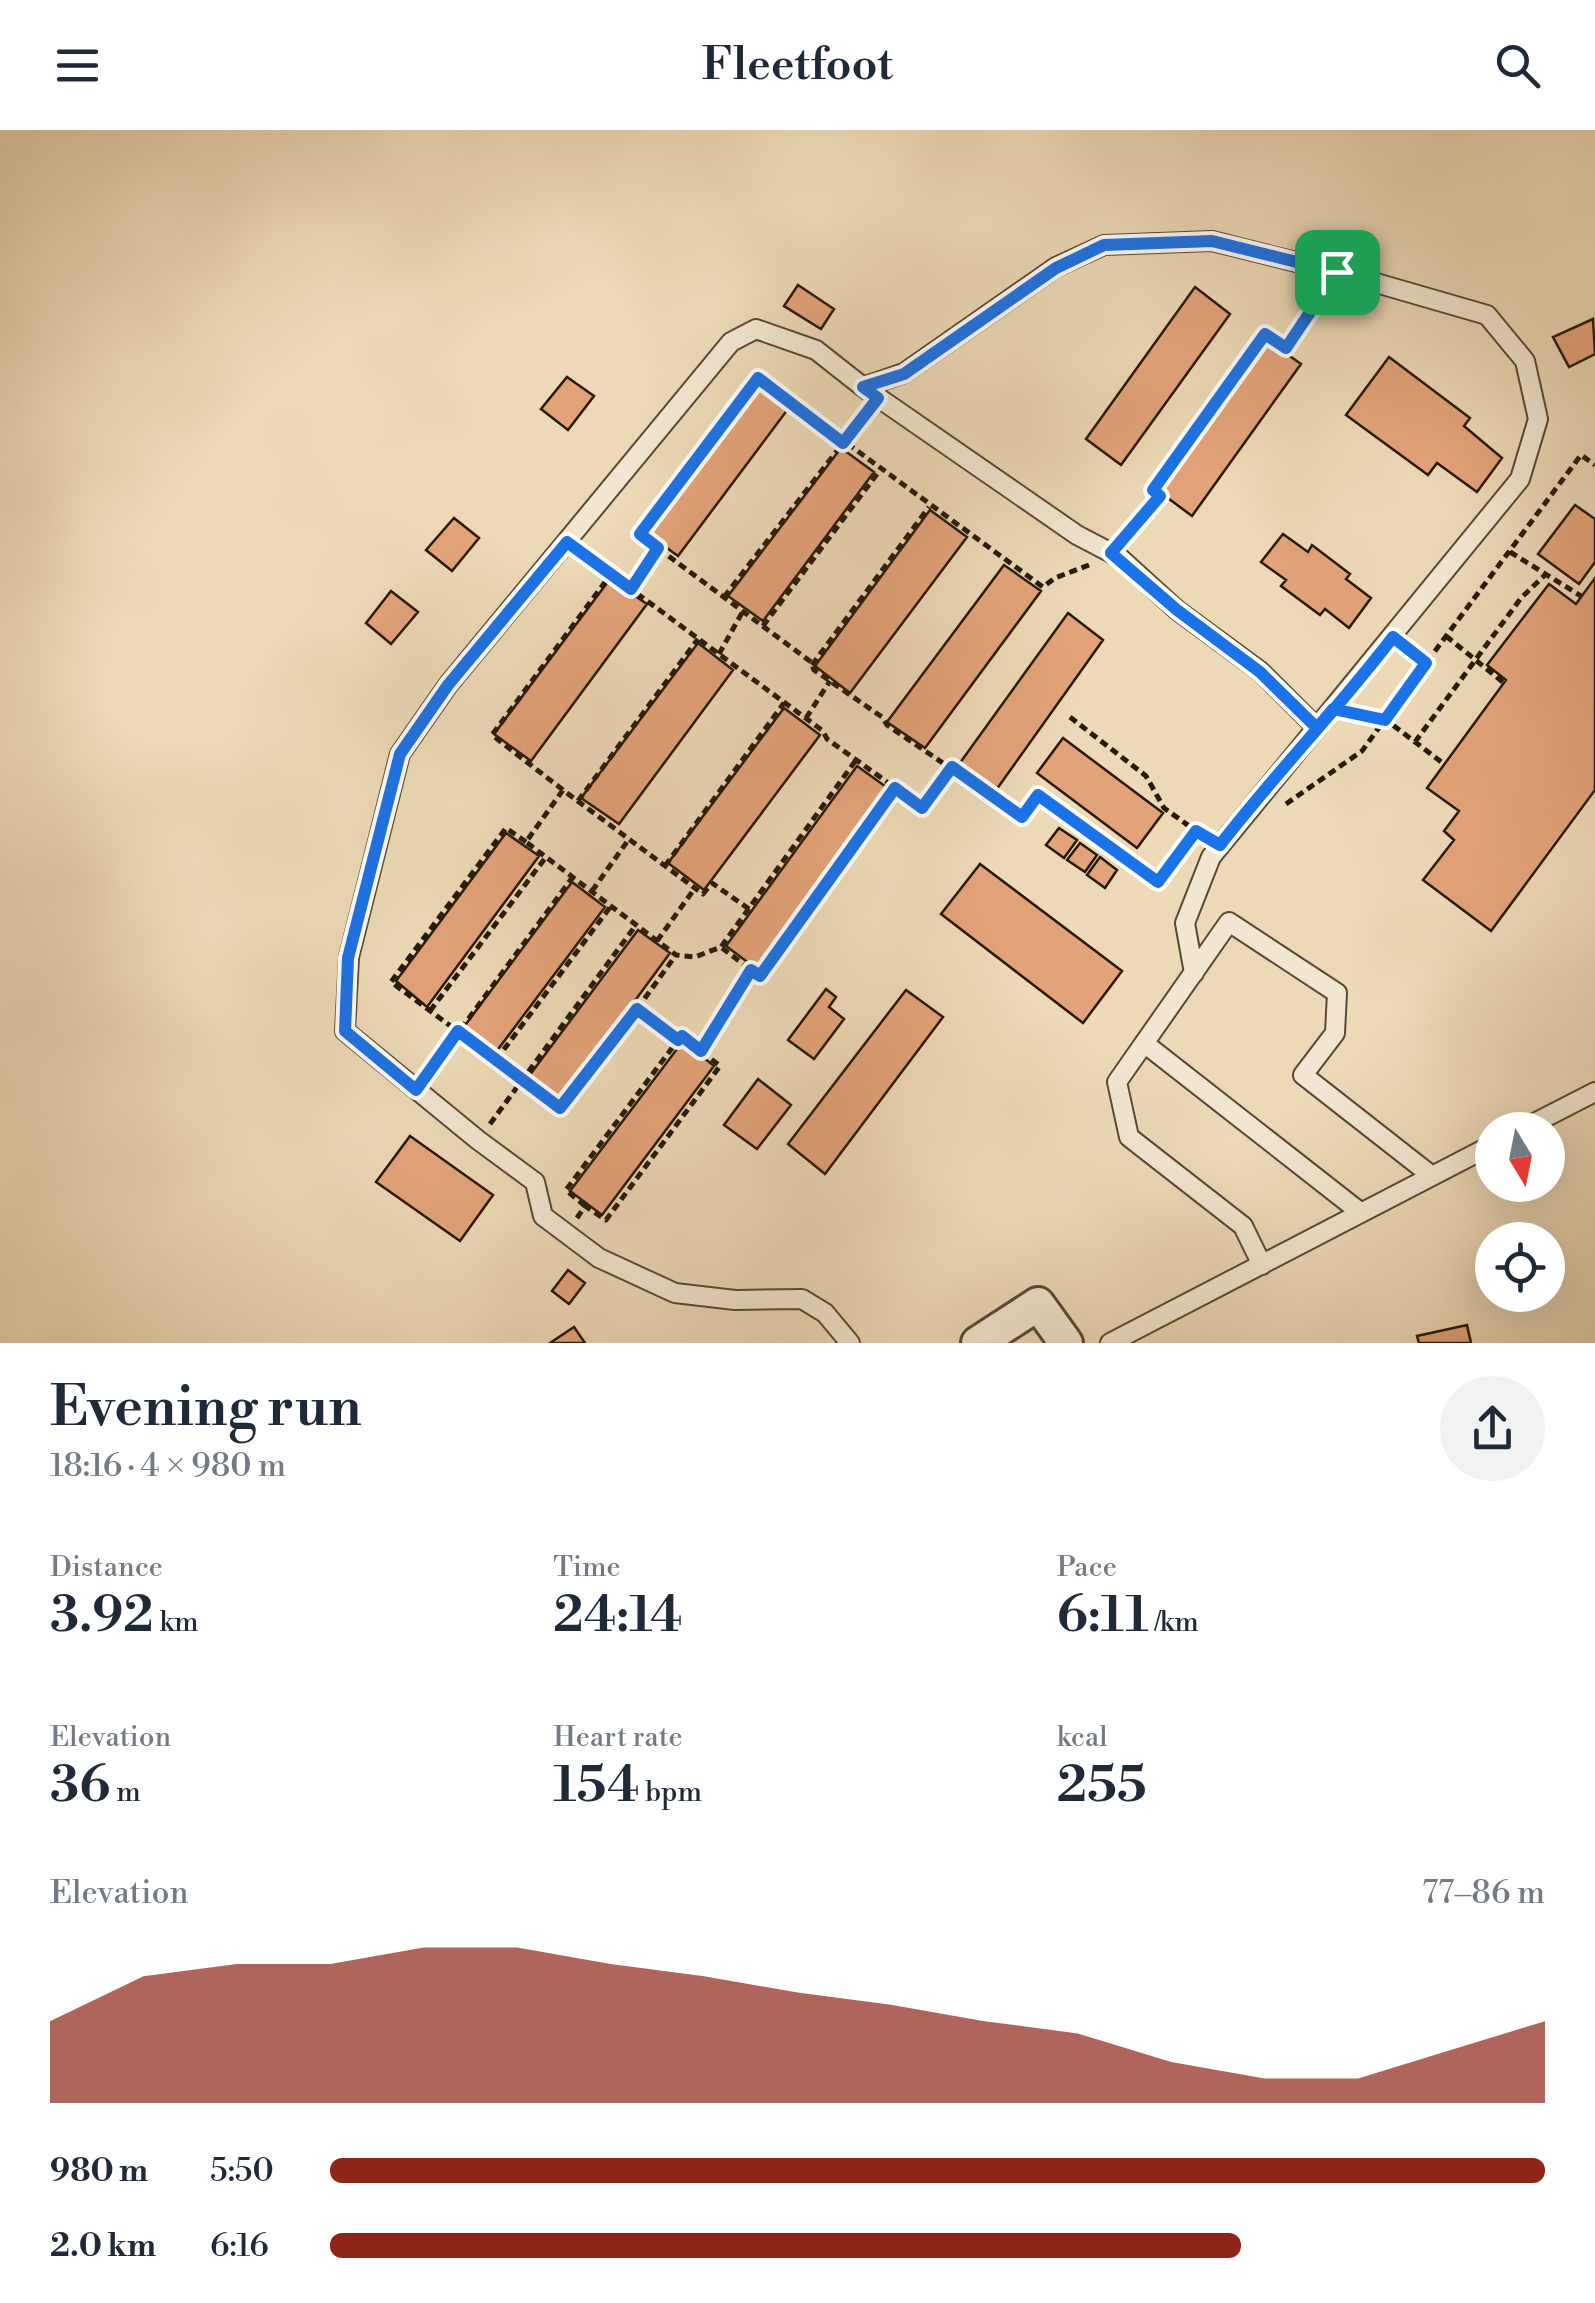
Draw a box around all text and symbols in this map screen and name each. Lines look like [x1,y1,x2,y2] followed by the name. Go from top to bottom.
[702,37,893,94] text: Fleetfoot
[50,38,105,93] icon: menu
[1490,38,1545,93] icon: search
[1295,230,1380,315] pin
[1310,245,1365,300] icon: arrive
[1475,1112,1565,1202] north arrow
[1475,1112,1565,1312] map controls
[1475,1222,1565,1312] button: locate
[50,1374,362,1443] text: Evening run
[1440,1376,1545,1481] button: share
[50,1446,286,1486] text: 18:16 · 4 × 980 m
[50,1550,163,1585] text: Distance
[553,1550,621,1585] text: Time
[1057,1550,1117,1585] text: Pace
[50,1585,154,1647] text: 3.92
[553,1585,683,1647] text: 24:14
[1057,1585,1149,1647] text: 6:11
[154,1605,199,1640] text: km
[1149,1605,1199,1640] text: /km
[50,1720,171,1755] text: Elevation
[553,1720,683,1755] text: Heart rate
[1057,1720,1107,1755] text: kcal
[50,1755,110,1817] text: 36
[553,1755,640,1817] text: 154
[1057,1755,1147,1817] text: 255
[110,1775,141,1810] text: m
[640,1775,702,1810] text: bpm
[50,1873,189,1913] text: Elevation
[1422,1873,1545,1913] text: 77–86 m
[50,2151,148,2191] text: 980 m
[210,2151,274,2191] text: 5:50
[50,2226,156,2266] text: 2.0 km
[210,2226,269,2266] text: 6:16

